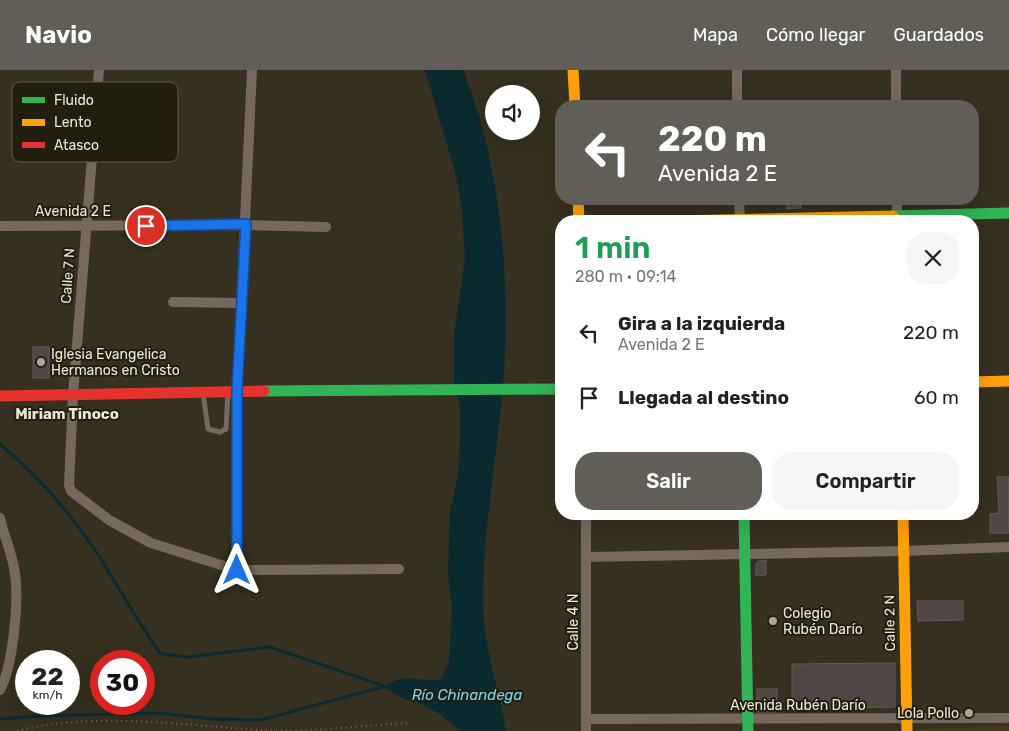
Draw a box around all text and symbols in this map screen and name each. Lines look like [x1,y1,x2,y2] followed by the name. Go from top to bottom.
[25,21,92,49] text: Navio
[693,24,738,46] text: Mapa
[766,24,865,46] text: Cómo llegar
[893,24,984,46] text: Guardados
[12,82,178,162] legend
[485,85,540,140] map controls
[485,85,540,140] button: sound
[54,92,94,109] text: Fluido
[54,114,91,131] text: Lento
[658,118,767,160] text: 220 m
[575,120,640,185] icon: left
[54,137,99,154] text: Atasco
[658,160,777,187] text: Avenida 2 E
[35,203,111,220] street label: Avenida 2 E
[125,205,167,247] pin
[132,212,160,240] icon: arrive
[575,230,650,266] text: 1 min
[907,232,959,284] button: close
[58,248,78,304] street label: Calle 7 N
[575,267,677,286] text: 280 m · 09:14
[618,312,785,335] text: Gira a la izquierda
[575,319,603,347] icon: left
[903,321,959,344] text: 220 m
[618,335,705,354] text: Avenida 2 E
[51,346,180,379] place label: Iglesia Evangelica Hermanos en Cristo
[35,356,47,368] marker: Iglesia Evangelica Hermanos en Cristo
[575,384,603,412] icon: arrive
[618,386,789,409] text: Llegada al destino
[914,386,959,409] text: 60 m
[15,405,119,423] district label: Miriam Tinoco
[575,452,762,510] button: Salir
[772,452,959,510] button: Compartir
[210,543,262,595] position arrow
[565,594,582,650] street label: Calle 4 N
[881,595,899,651] street label: Calle 2 N
[783,605,863,638] place label: Colegio Rubén Darío
[767,615,779,627] marker: Colegio Rubén Darío
[90,650,155,715] speed limit sign: 30
[31,662,64,691] text: 22
[412,686,522,704] water label: Río Chinandega
[33,688,62,702] text: km/h
[730,697,866,714] street label: Avenida Rubén Darío
[897,705,959,722] place label: Lola Pollo
[963,707,975,719] marker: Lola Pollo

